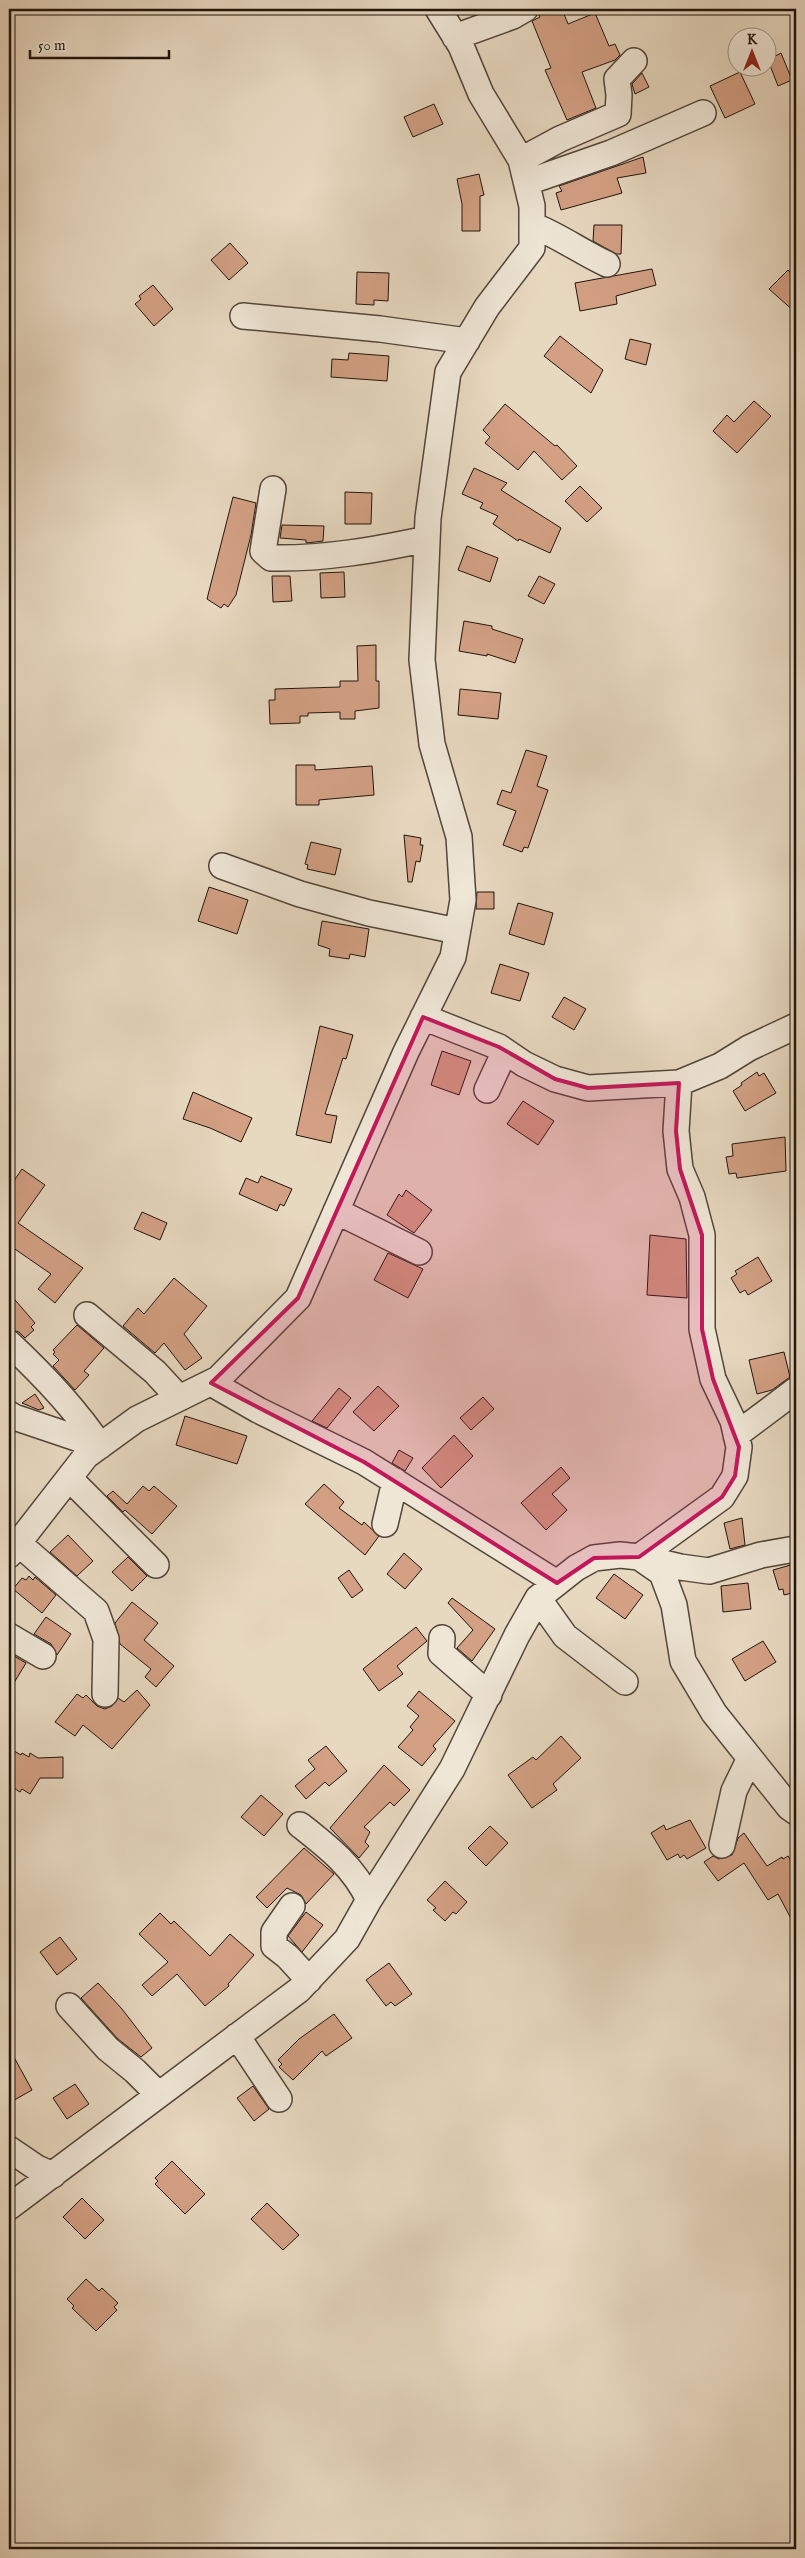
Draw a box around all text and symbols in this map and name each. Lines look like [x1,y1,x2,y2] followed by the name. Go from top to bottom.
[30,28,169,60] scale bar
[728,28,778,78] north arrow
[747,31,758,49] text: K
[38,36,66,55] text: 50 m

